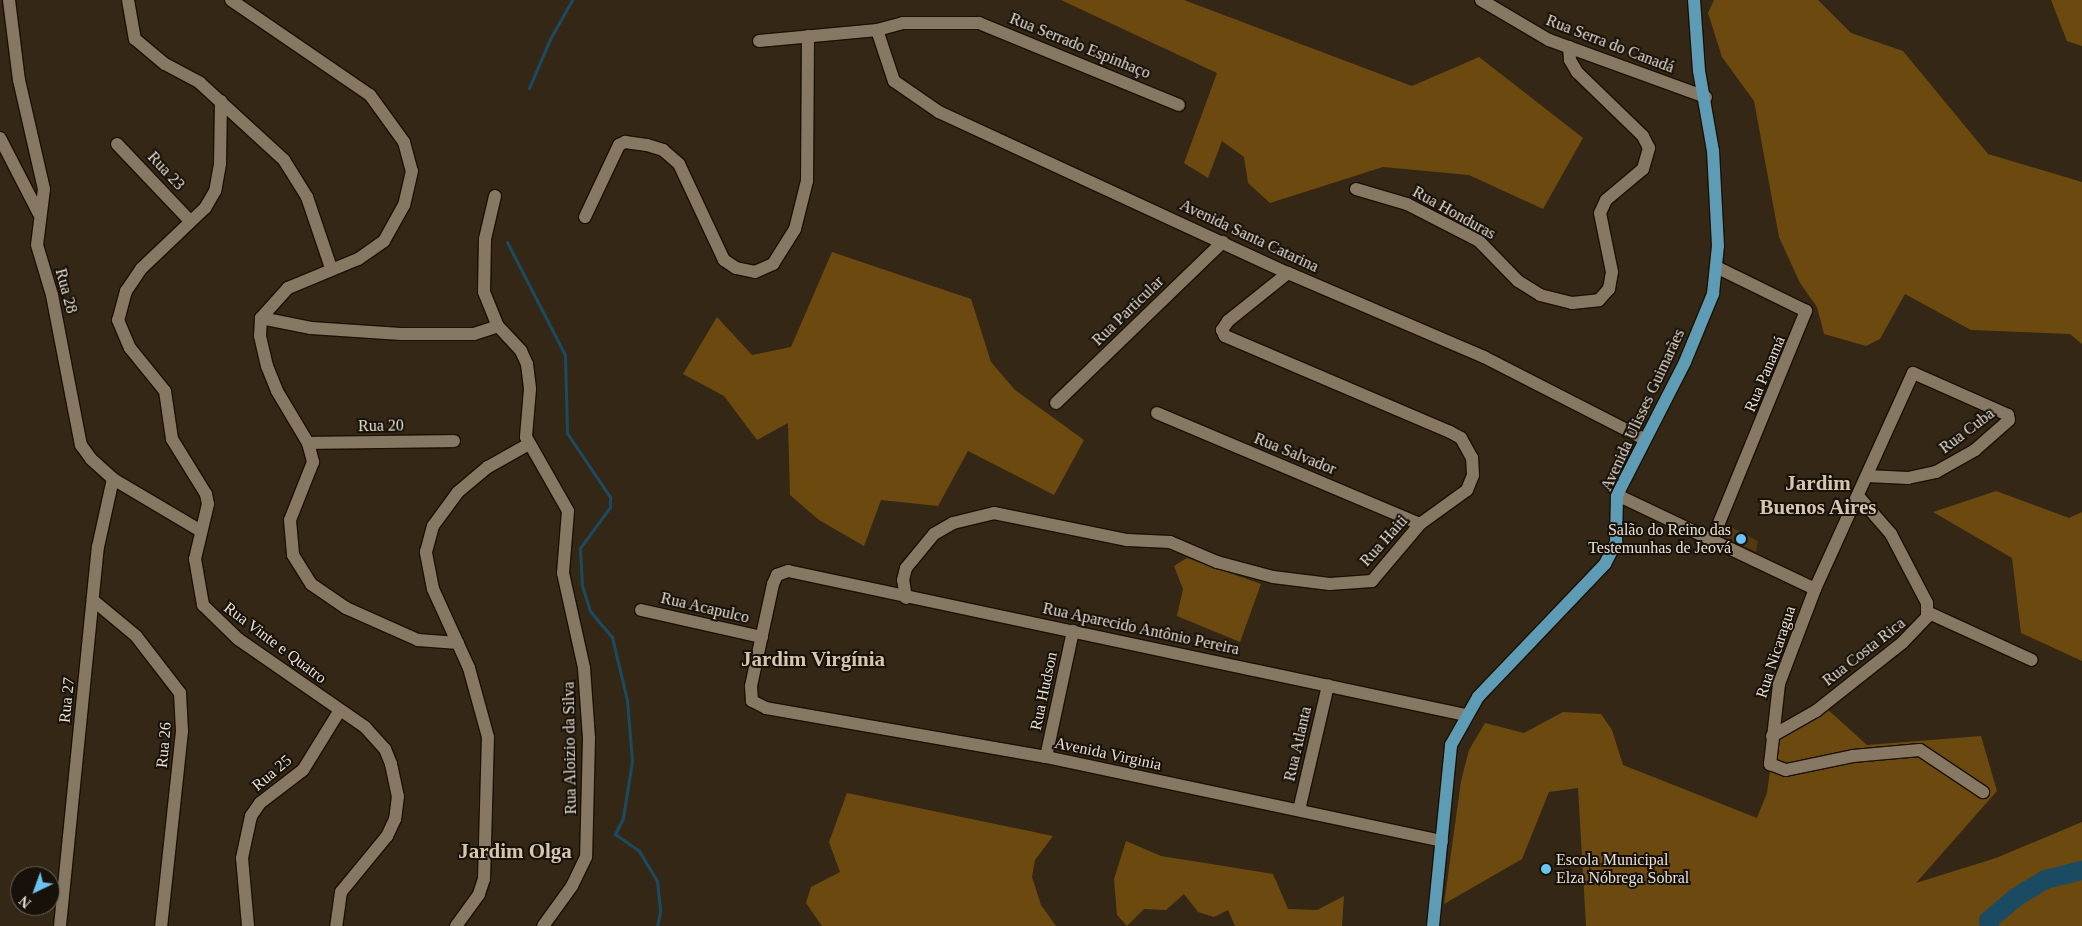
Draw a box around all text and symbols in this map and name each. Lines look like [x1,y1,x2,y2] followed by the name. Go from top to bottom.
[1007,9,1153,83] street label: Rua Serrado Espinhaço
[1543,11,1677,77] street label: Rua Serra do Canadá
[143,148,189,194] street label: Rua 23
[1409,182,1499,244] street label: Rua Honduras
[1177,195,1321,277] street label: Avenida Santa Catarina
[51,266,81,316] street label: Rua 28
[1088,272,1168,350] street label: Rua Particular
[1597,326,1689,494] street label: Avenida Ulisses Guimarães
[1740,333,1790,415] street label: Rua Panamá
[1936,404,1998,458] street label: Rua Cuba
[358,416,404,436] street label: Rua 20
[1251,429,1339,479] street label: Rua Salvador
[1759,470,1877,520] district label: Jardim Buenos Aires
[1356,512,1412,570] street label: Rua Haiti
[1588,520,1731,558] place label: Salão do Reino das Testemunhas de Jeová
[1735,533,1747,545] marker: Salão do Reino das Testemunhas de Jeová
[658,588,752,628] street label: Rua Acapulco
[220,598,330,688] street label: Rua Vinte e Quatro
[1040,599,1242,659] street label: Rua Aparecido Antônio Pereira
[1752,604,1800,700] street label: Rua Nicaragua
[1819,614,1909,690] street label: Rua Costa Rica
[741,646,885,672] district label: Jardim Virgínia
[1026,650,1062,732] street label: Rua Hudson
[55,676,79,724] street label: Rua 27
[559,681,581,815] street label: Rua Aloizio da Silva
[1280,704,1316,784] street label: Rua Atlanta
[152,721,176,769] street label: Rua 26
[1053,733,1163,775] street label: Avenida Virginia
[248,751,296,795] street label: Rua 25
[458,838,572,864] district label: Jardim Olga
[1556,850,1689,888] place label: Escola Municipal Elza Nóbrega Sobral
[1540,863,1552,875] marker: Escola Municipal Elza Nóbrega Sobral
[10,866,60,916] north arrow
[17,893,34,911] text: N

